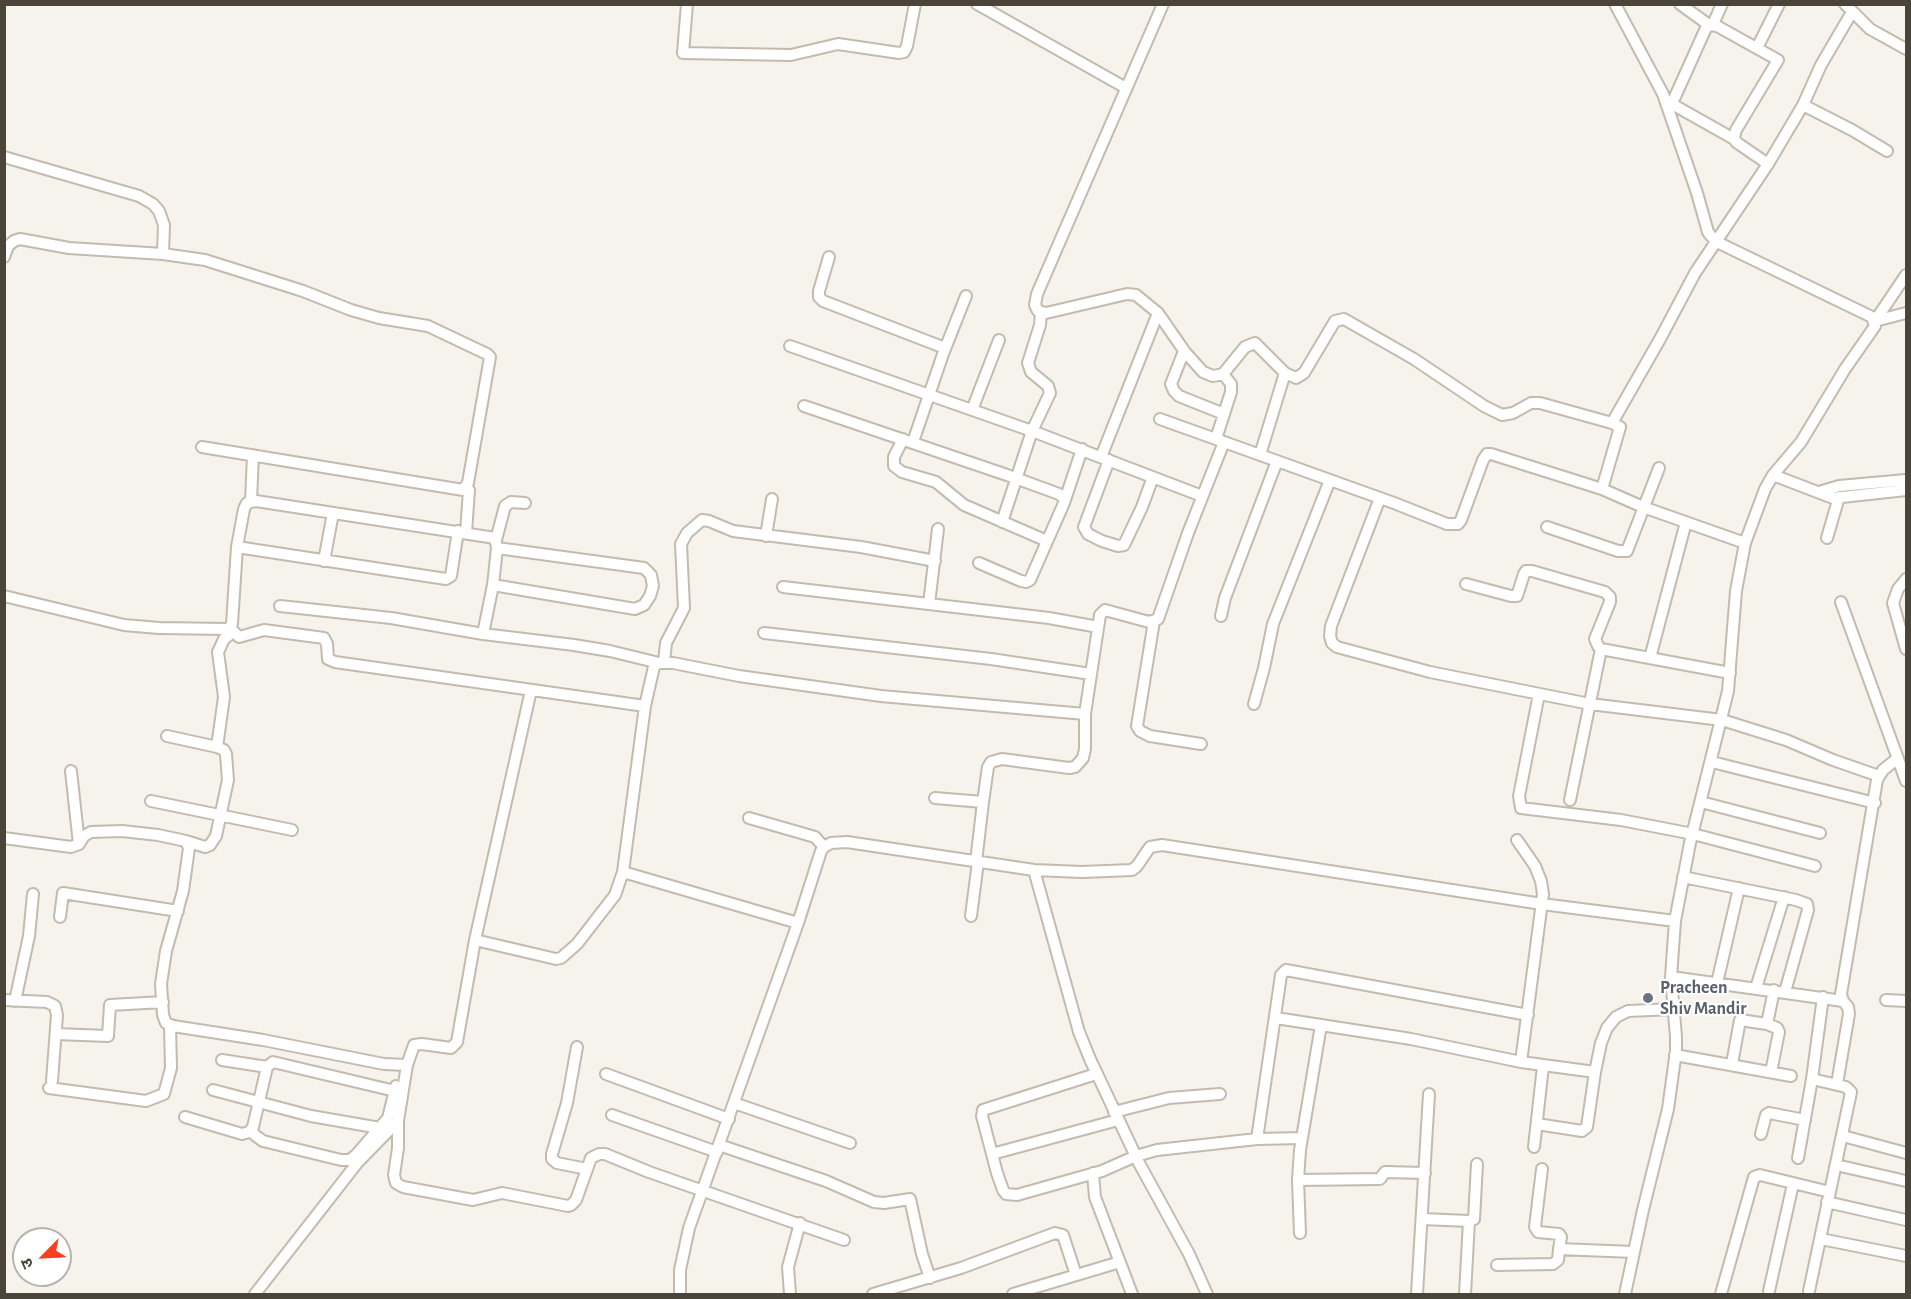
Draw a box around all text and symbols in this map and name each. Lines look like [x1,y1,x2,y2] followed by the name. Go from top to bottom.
[1660,977,1747,1020] place label: Pracheen Shiv Mandir
[1641,991,1655,1005] marker: Pracheen Shiv Mandir
[12,1227,72,1287] north arrow
[18,1256,37,1271] text: उ

